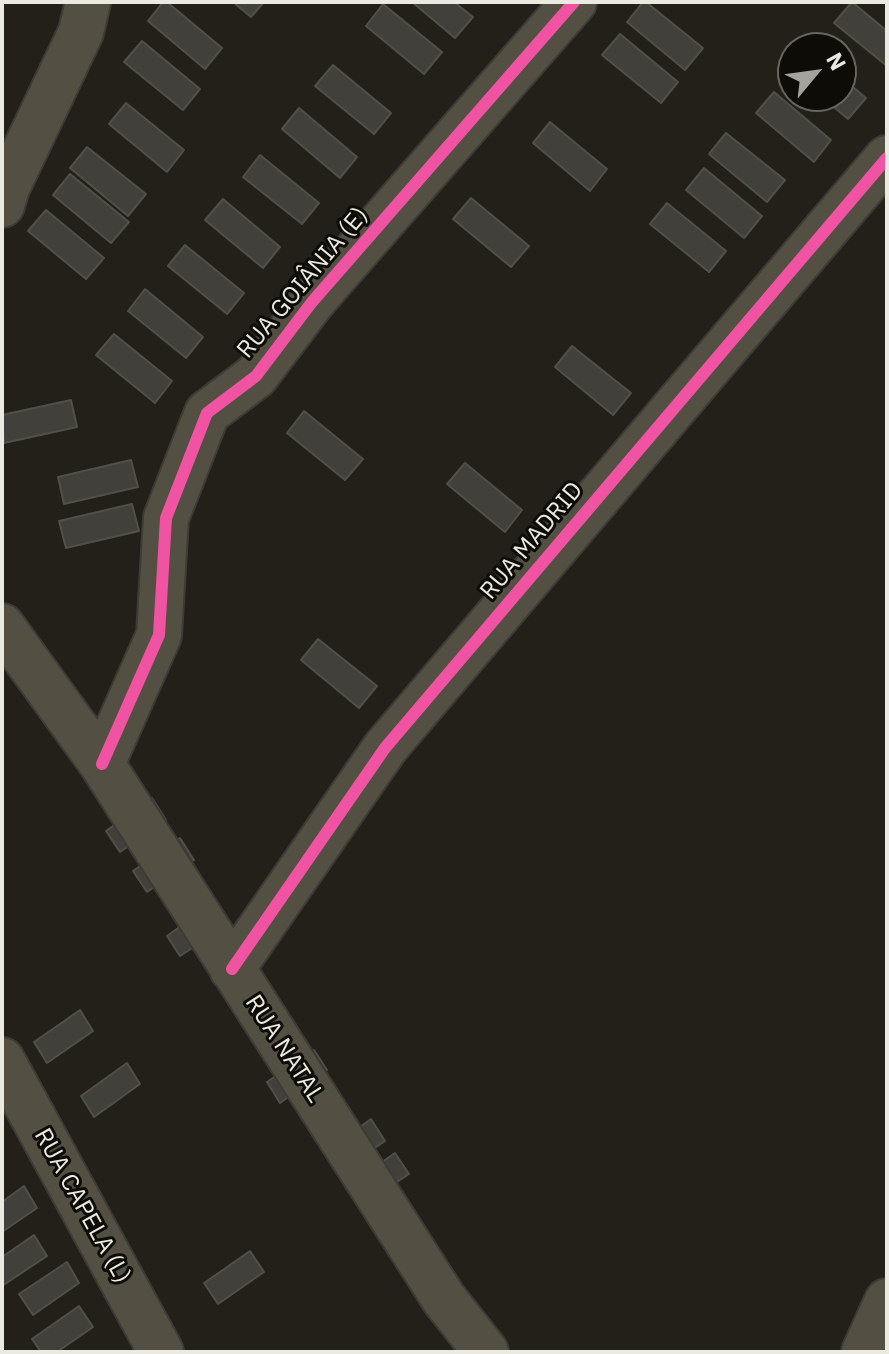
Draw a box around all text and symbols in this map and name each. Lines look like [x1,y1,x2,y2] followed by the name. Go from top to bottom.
[777,32,857,112] north arrow
[820,47,853,75] text: N
[231,202,375,364] street label: RUA GOIÂNIA (E)
[475,477,589,605] street label: RUA MADRID
[239,990,329,1108] street label: RUA NATAL
[28,1124,136,1288] street label: RUA CAPELA (L)

